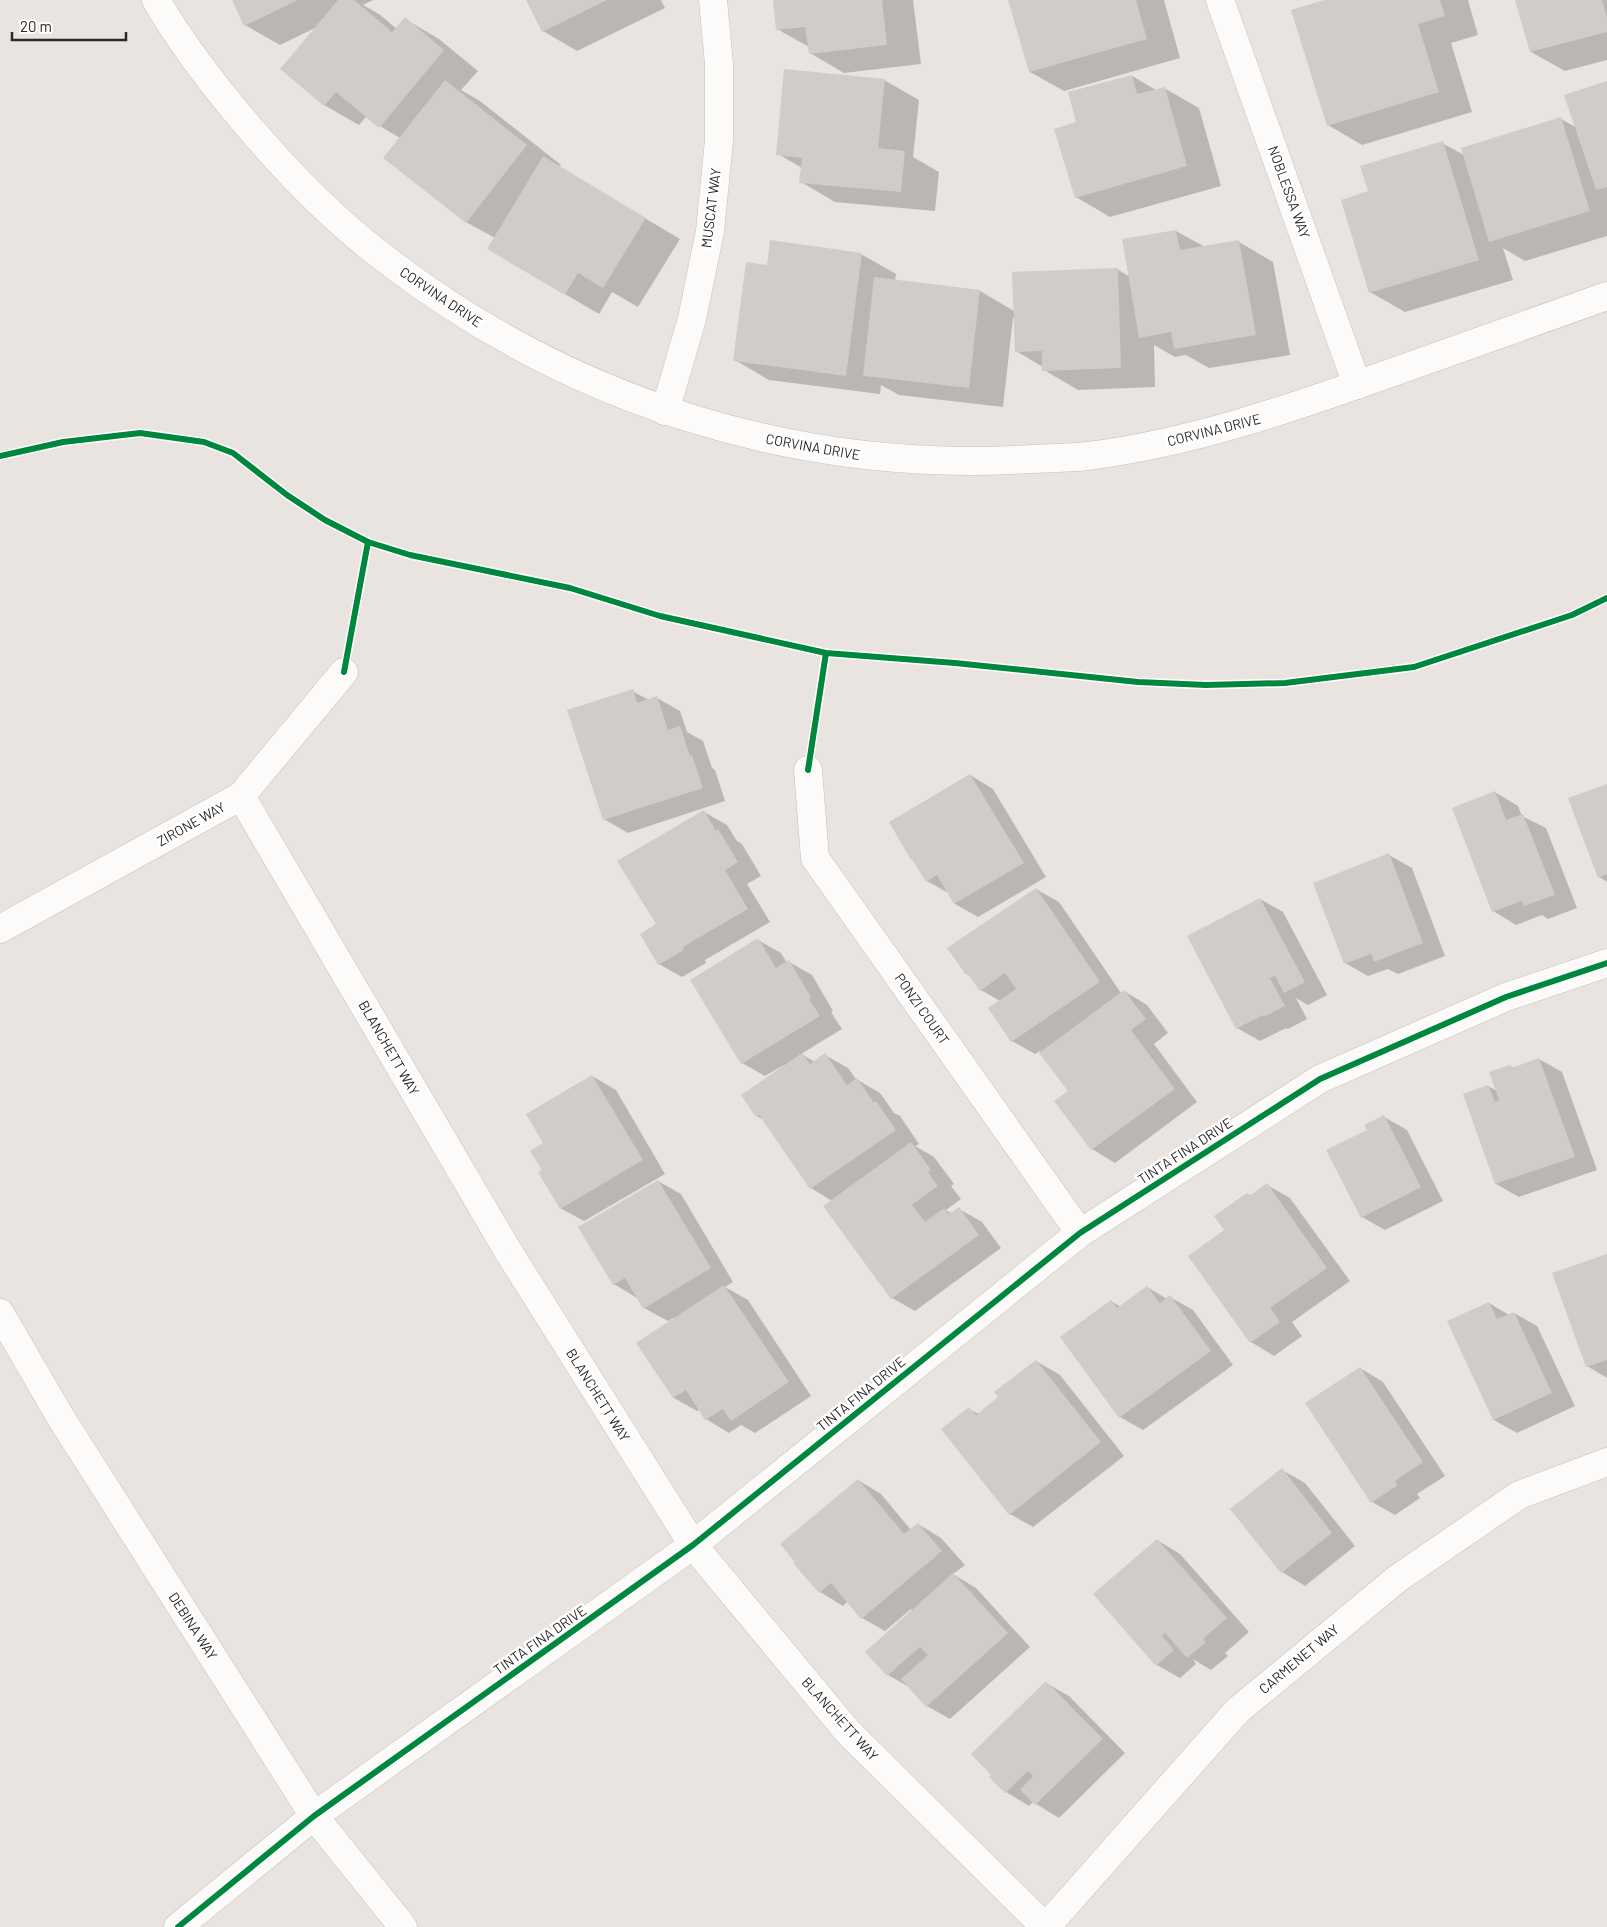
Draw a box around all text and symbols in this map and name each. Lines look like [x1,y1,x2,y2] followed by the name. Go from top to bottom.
[12,10,126,42] scale bar
[20,17,52,35] text: 20 m
[1265,143,1314,241] street label: NOBLESSA WAY
[697,167,724,249] street label: MUSCAT WAY
[397,263,486,330] street label: CORVINA DRIVE
[1165,410,1262,449] street label: CORVINA DRIVE
[765,430,862,463] street label: CORVINA DRIVE
[154,798,228,849] street label: ZIRONE WAY
[892,970,953,1048] street label: PONZI COURT
[355,997,423,1098] street label: BLANCHETT WAY
[1134,1114,1235,1187] street label: TINTA FINA DRIVE
[563,1345,634,1444] street label: BLANCHETT WAY
[813,1353,908,1435] street label: TINTA FINA DRIVE
[165,1589,221,1663] street label: DEBINA WAY
[490,1601,589,1678] street label: TINTA FINA DRIVE
[1255,1620,1342,1697] street label: CARMENET WAY
[798,1673,882,1764] street label: BLANCHETT WAY

